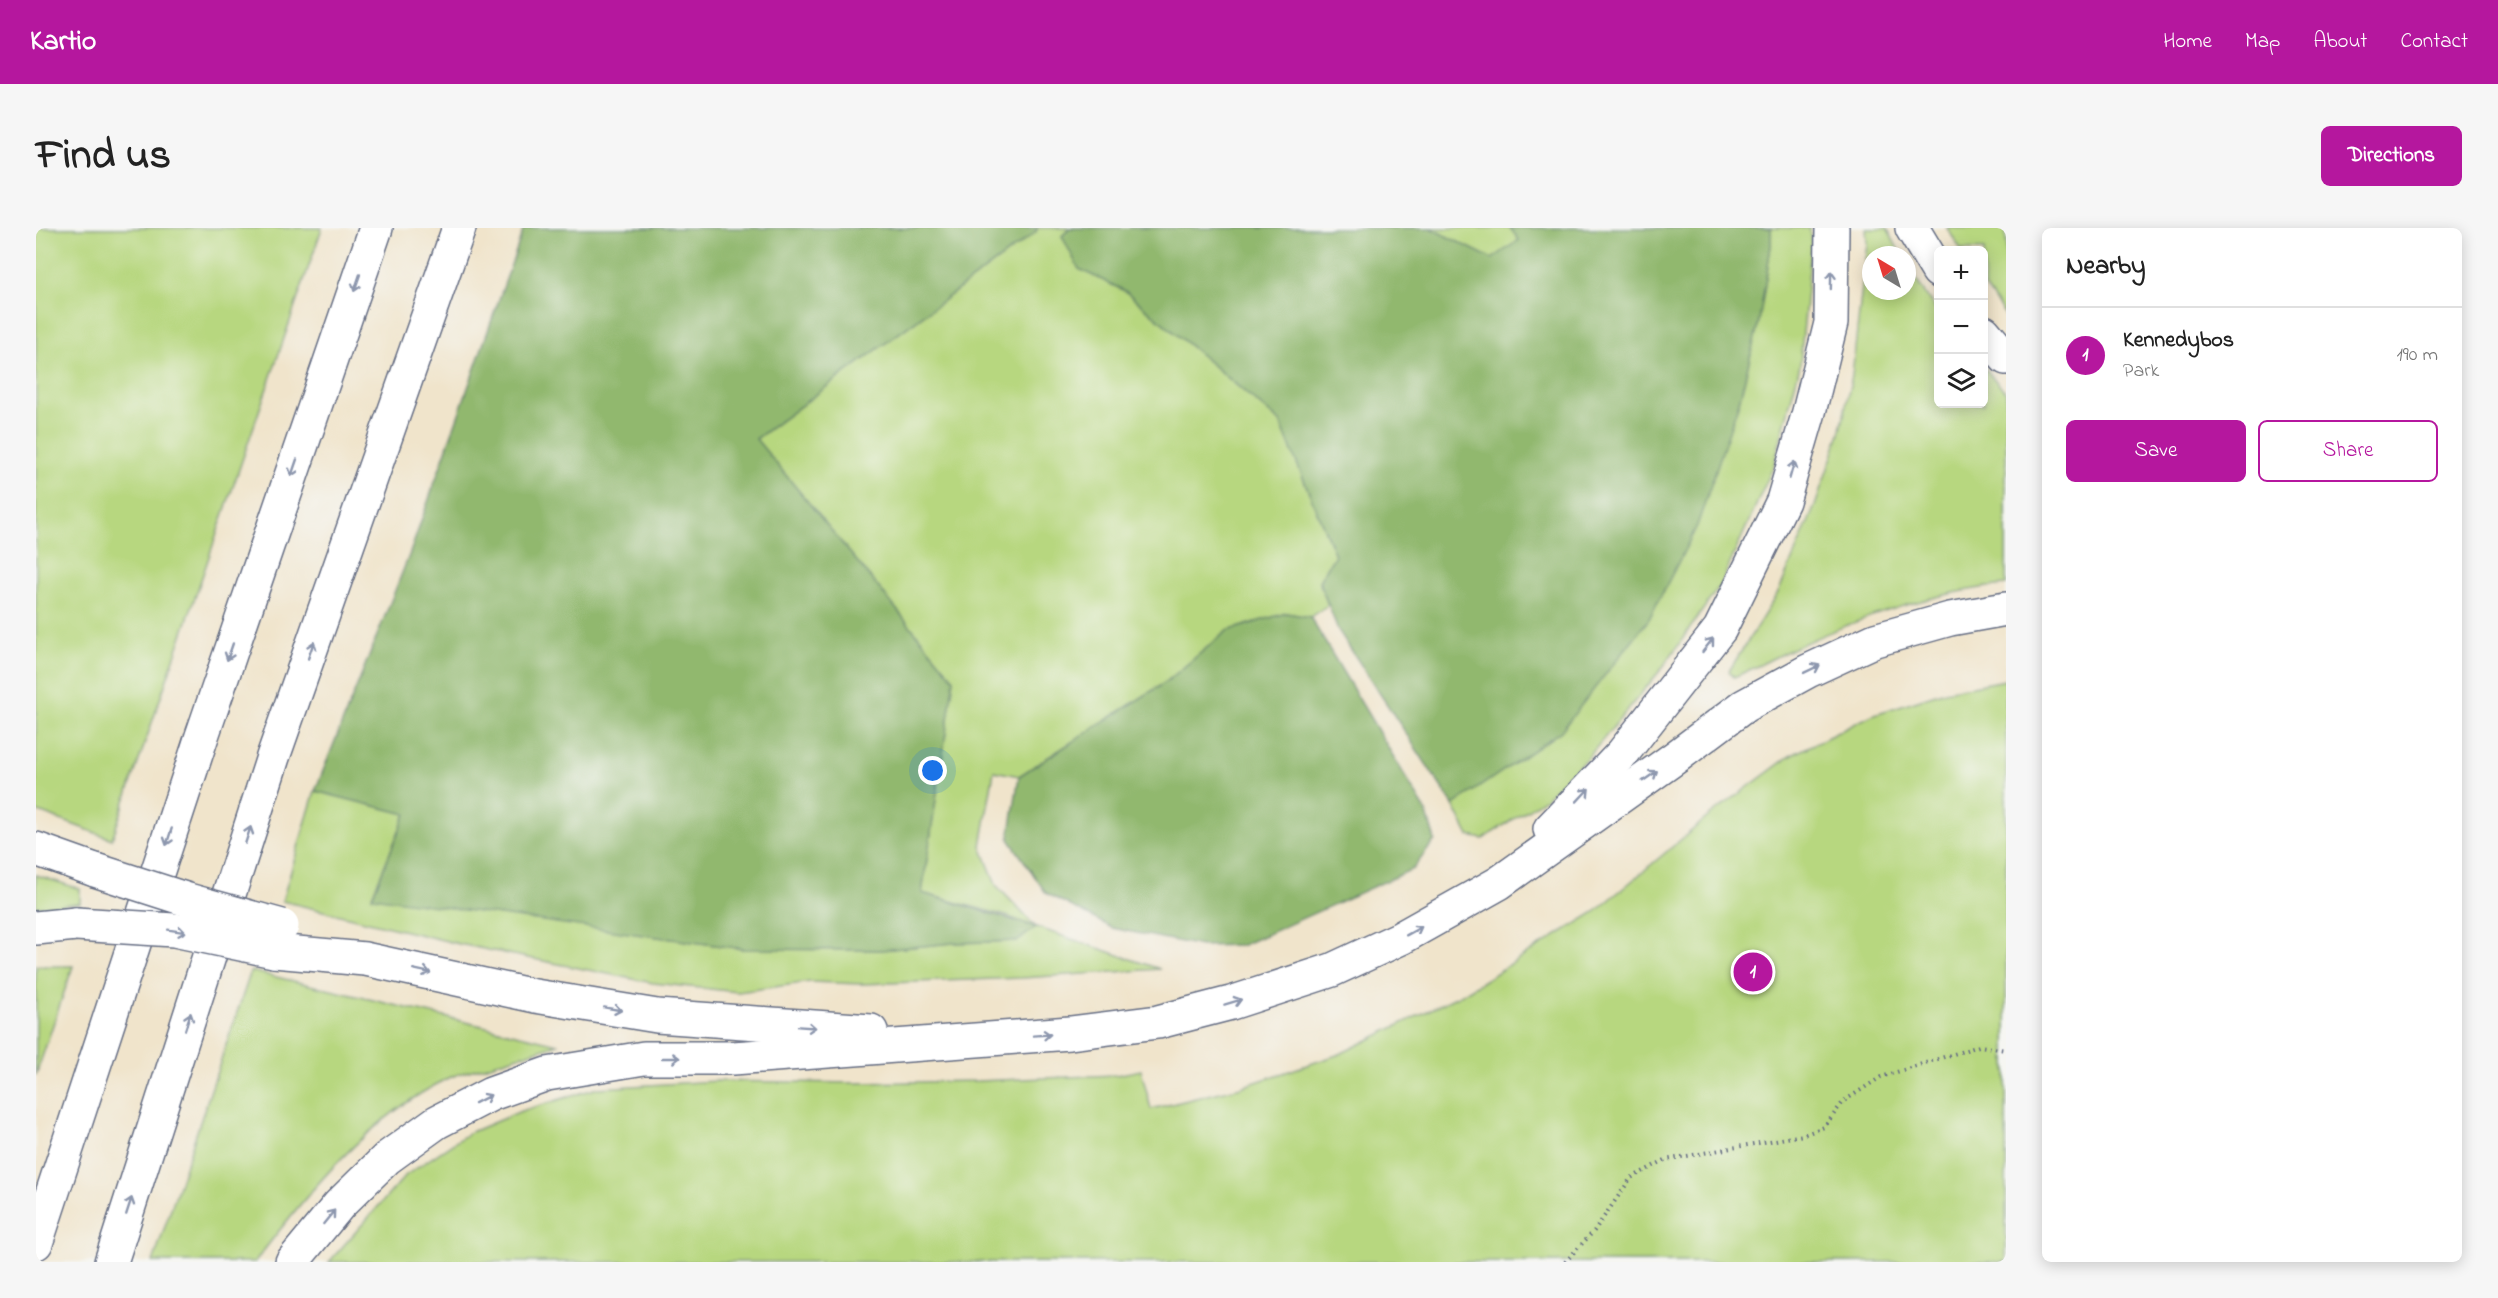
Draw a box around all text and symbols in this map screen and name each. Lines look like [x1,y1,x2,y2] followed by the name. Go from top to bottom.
[30,22,96,63] text: Kartio
[2163,27,2212,57] text: Home
[2245,27,2280,57] text: Map
[2313,27,2367,57] text: About
[2400,27,2468,57] text: Contact
[36,126,171,187] text: Find us
[2321,126,2462,186] button: Directions
[1862,246,1916,300] north arrow
[1934,246,1988,408] map controls
[1934,246,1988,300] button: +
[2066,248,2145,286] text: Nearby
[1825,271,1837,291] one-way arrow
[351,273,362,292] one-way arrow
[1934,300,1988,354] button: −
[2123,325,2234,357] text: Kennedybos
[2082,341,2089,370] text: 1
[2396,341,2438,370] text: 190 m
[1934,354,1988,408] button: layers
[2123,357,2159,386] text: Park
[2066,420,2246,482] button: Save
[2258,420,2438,482] button: Share
[287,458,298,477] one-way arrow
[1787,461,1798,480] one-way arrow
[1701,637,1714,653] one-way arrow
[306,641,317,660] one-way arrow
[224,642,235,661] one-way arrow
[1803,663,1821,675] one-way arrow
[918,756,947,785] your location
[1641,770,1658,782] one-way arrow
[1576,787,1590,802] one-way arrow
[243,826,254,845] one-way arrow
[162,827,173,846] one-way arrow
[1405,924,1422,936] one-way arrow
[166,926,186,937] one-way arrow
[1734,950,1772,994] pin: 1
[412,966,431,978] one-way arrow
[1223,996,1242,1007] one-way arrow
[603,1004,623,1015] one-way arrow
[184,1012,195,1031] one-way arrow
[797,1022,817,1033] one-way arrow
[1031,1029,1051,1040] one-way arrow
[661,1052,681,1064] one-way arrow
[473,1093,491,1104] one-way arrow
[124,1197,135,1216] one-way arrow
[323,1209,336,1225] one-way arrow

